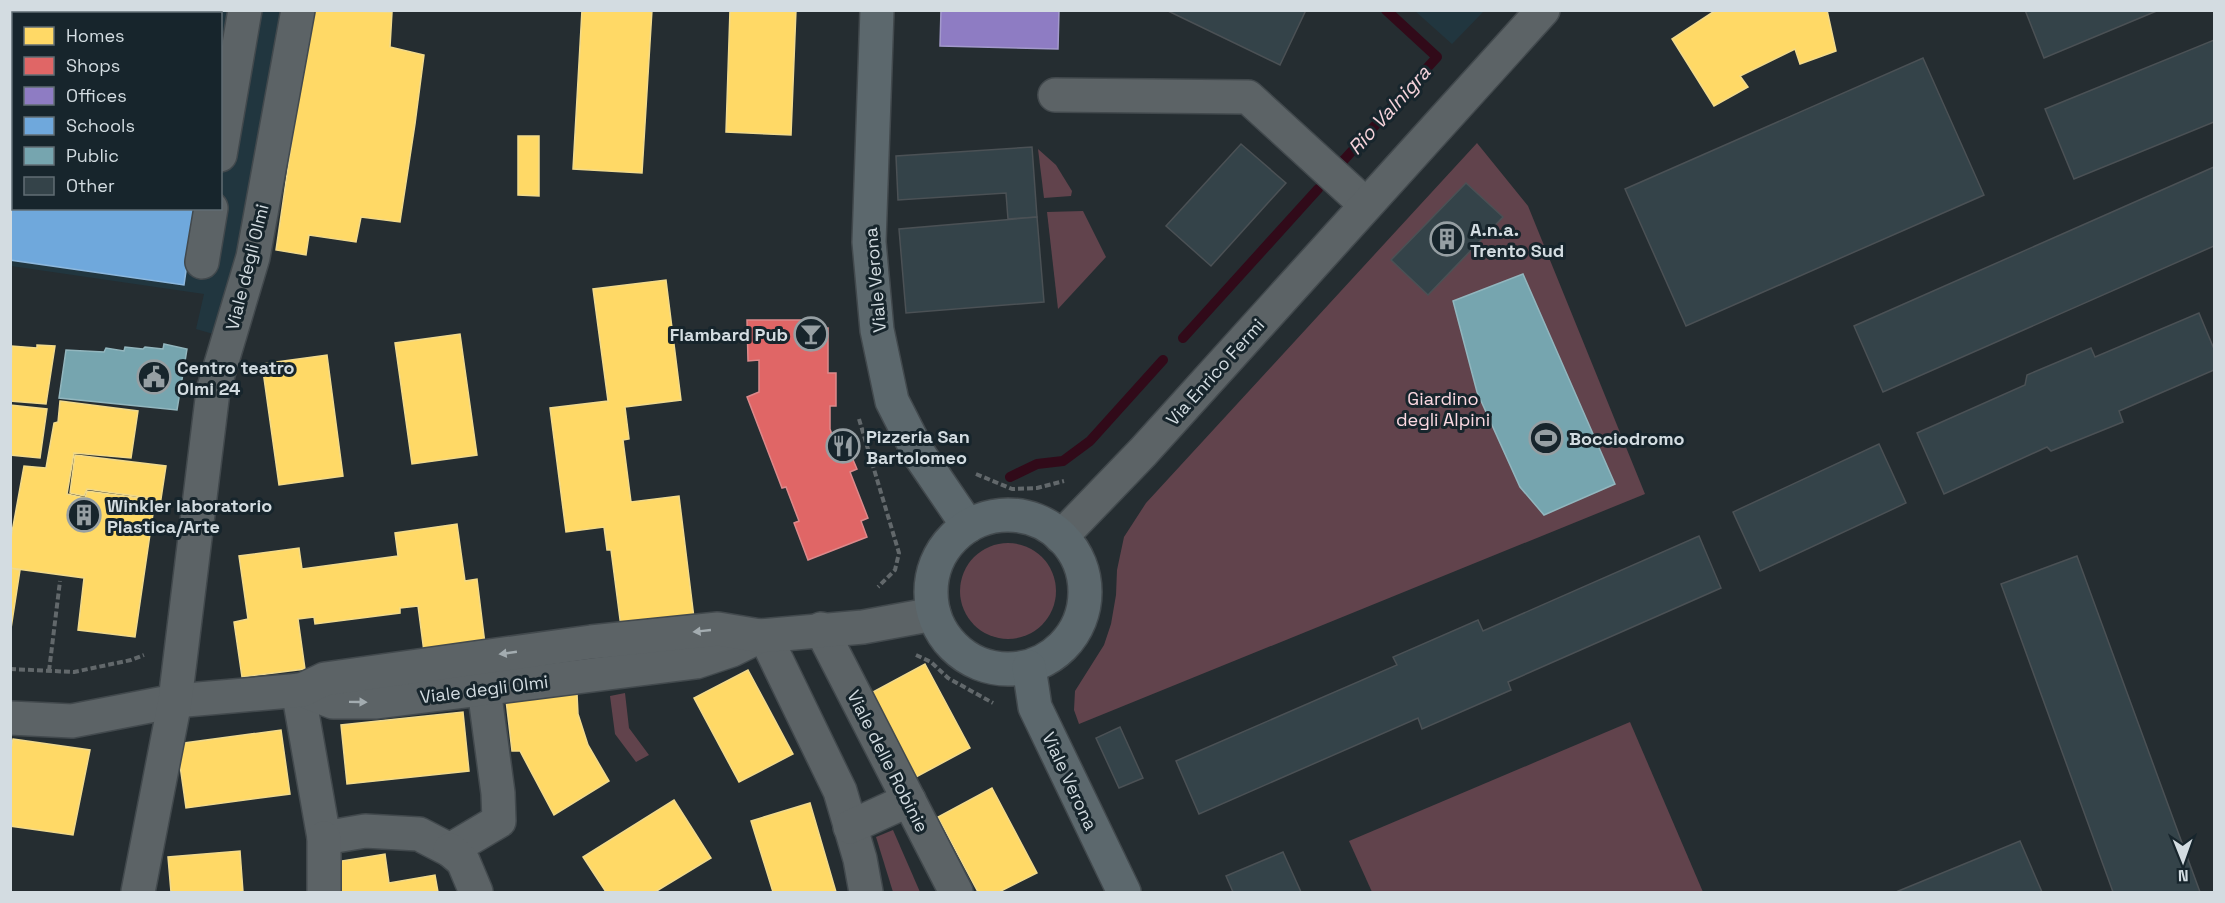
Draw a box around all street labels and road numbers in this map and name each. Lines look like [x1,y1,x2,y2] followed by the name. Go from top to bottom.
[220,202,274,332] street label: Viale degli Olmi
[859,226,891,334] street label: Viale Verona
[1161,314,1269,430] street label: Via Enrico Fermi
[418,670,550,708] street label: Viale degli Olmi
[842,686,934,836] street label: Viale delle Robinie
[1037,728,1103,834] street label: Viale Verona

